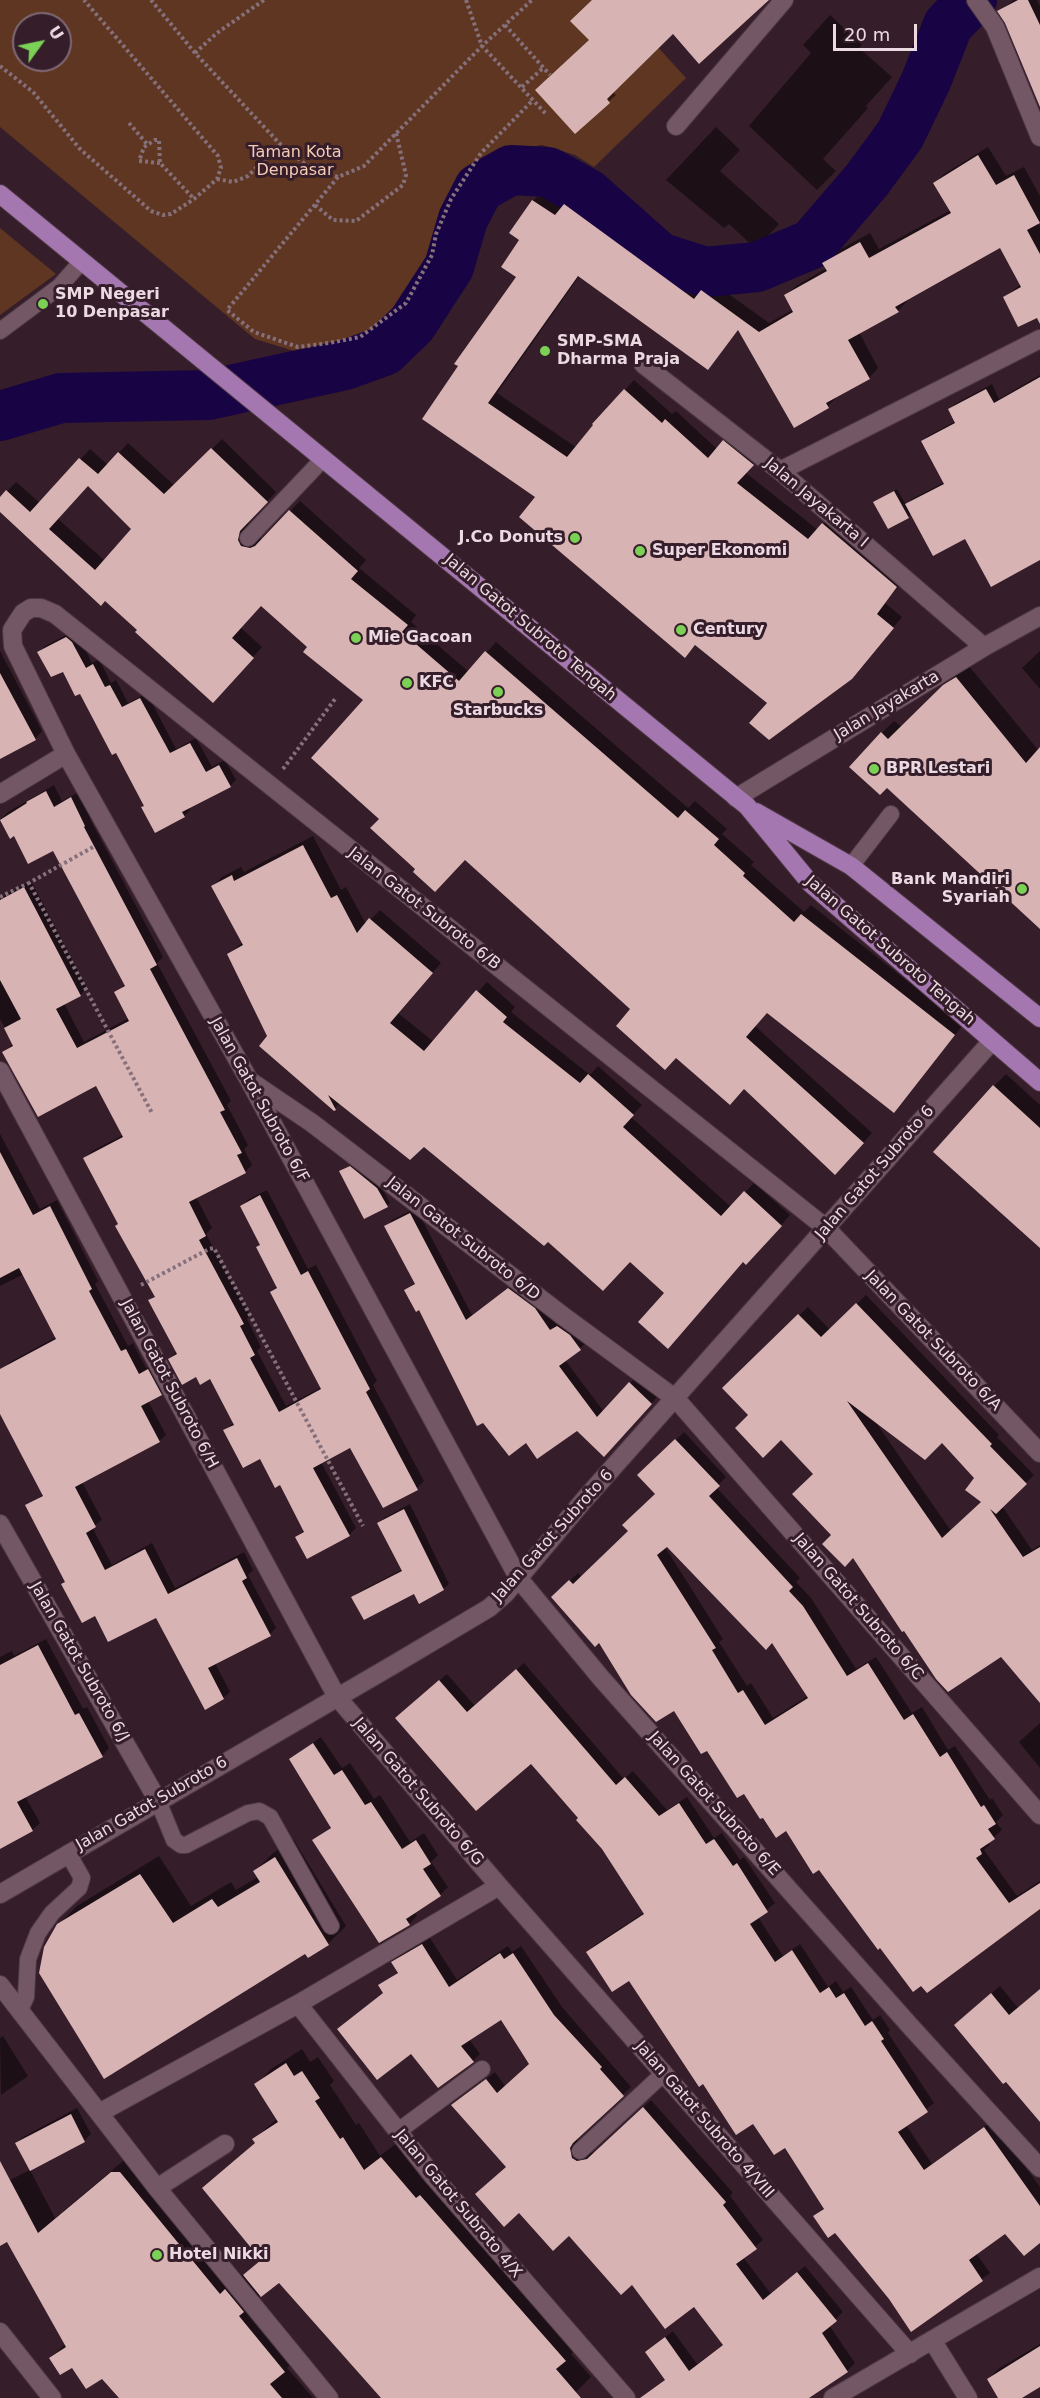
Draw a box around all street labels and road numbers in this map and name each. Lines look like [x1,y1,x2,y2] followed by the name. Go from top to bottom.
[760,454,872,552] street label: Jalan Jayakarta I
[440,550,620,706] street label: Jalan Gatot Subroto Tengah
[831,667,943,745] street label: Jalan Jayakarta
[344,844,504,974] street label: Jalan Gatot Subroto 6/B
[801,872,979,1030] street label: Jalan Gatot Subroto Tengah
[206,1014,312,1186] street label: Jalan Gatot Subroto 6/F
[812,1102,938,1244] street label: Jalan Gatot Subroto 6
[383,1173,543,1305] street label: Jalan Gatot Subroto 6/D
[861,1267,1005,1415] street label: Jalan Gatot Subroto 6/A
[116,1296,222,1472] street label: Jalan Gatot Subroto 6/H
[489,1466,617,1606] street label: Jalan Gatot Subroto 6
[789,1530,927,1684] street label: Jalan Gatot Subroto 6/C
[25,1579,133,1745] street label: Jalan Gatot Subroto 6/J
[349,1714,487,1870] street label: Jalan Gatot Subroto 6/G
[644,1728,784,1880] street label: Jalan Gatot Subroto 6/E
[73,1753,231,1855] street label: Jalan Gatot Subroto 6
[631,2038,777,2202] street label: Jalan Gatot Subroto 4/VIII
[390,2126,526,2282] street label: Jalan Gatot Subroto 4/X

